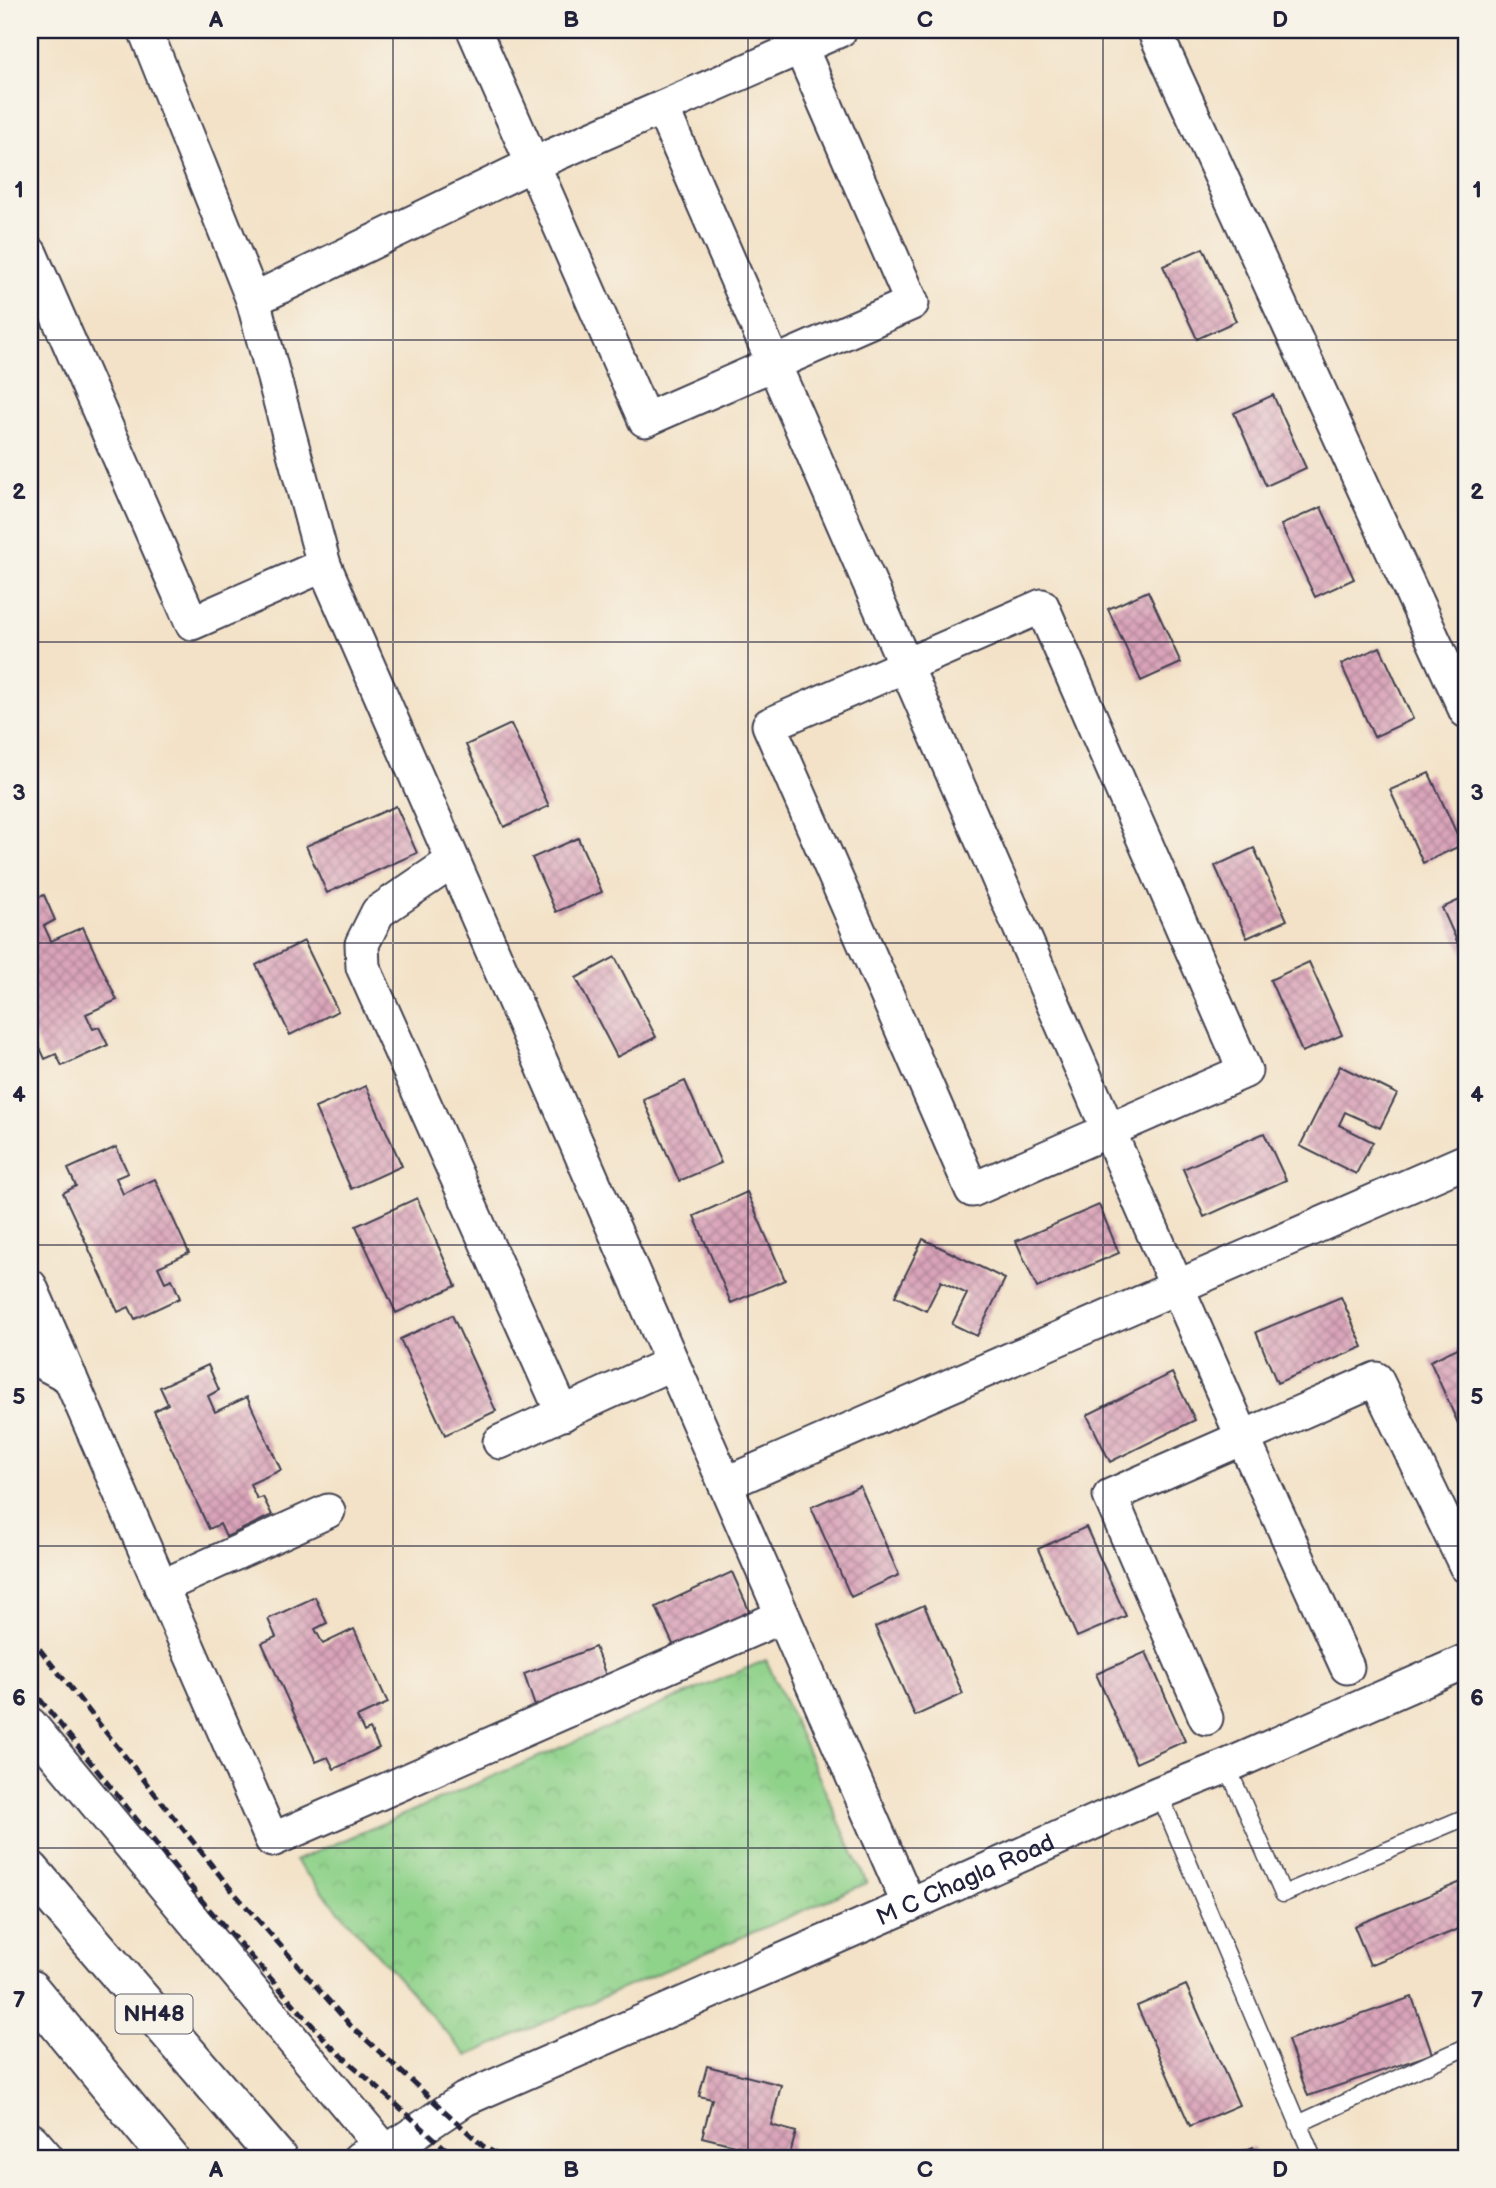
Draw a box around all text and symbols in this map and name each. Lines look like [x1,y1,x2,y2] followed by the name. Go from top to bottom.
[208,6,224,34] text: A
[563,6,579,34] text: B
[917,6,933,34] text: C
[1272,6,1288,34] text: D
[14,176,24,204] text: 1
[1472,176,1482,204] text: 1
[12,478,26,506] text: 2
[1470,478,1484,506] text: 2
[12,779,26,807] text: 3
[1470,779,1484,807] text: 3
[12,1081,26,1109] text: 4
[1470,1081,1484,1109] text: 4
[12,1383,26,1411] text: 5
[1470,1383,1484,1411] text: 5
[12,1684,26,1712] text: 6
[1470,1684,1484,1712] text: 6
[872,1827,1059,1932] street label: M C Chagla Road
[13,1986,26,2014] text: 7
[1471,1986,1484,2014] text: 7
[116,1994,192,2034] road number: NH48
[208,2156,224,2184] text: A
[563,2156,579,2184] text: B
[917,2156,933,2184] text: C
[1272,2156,1288,2184] text: D

